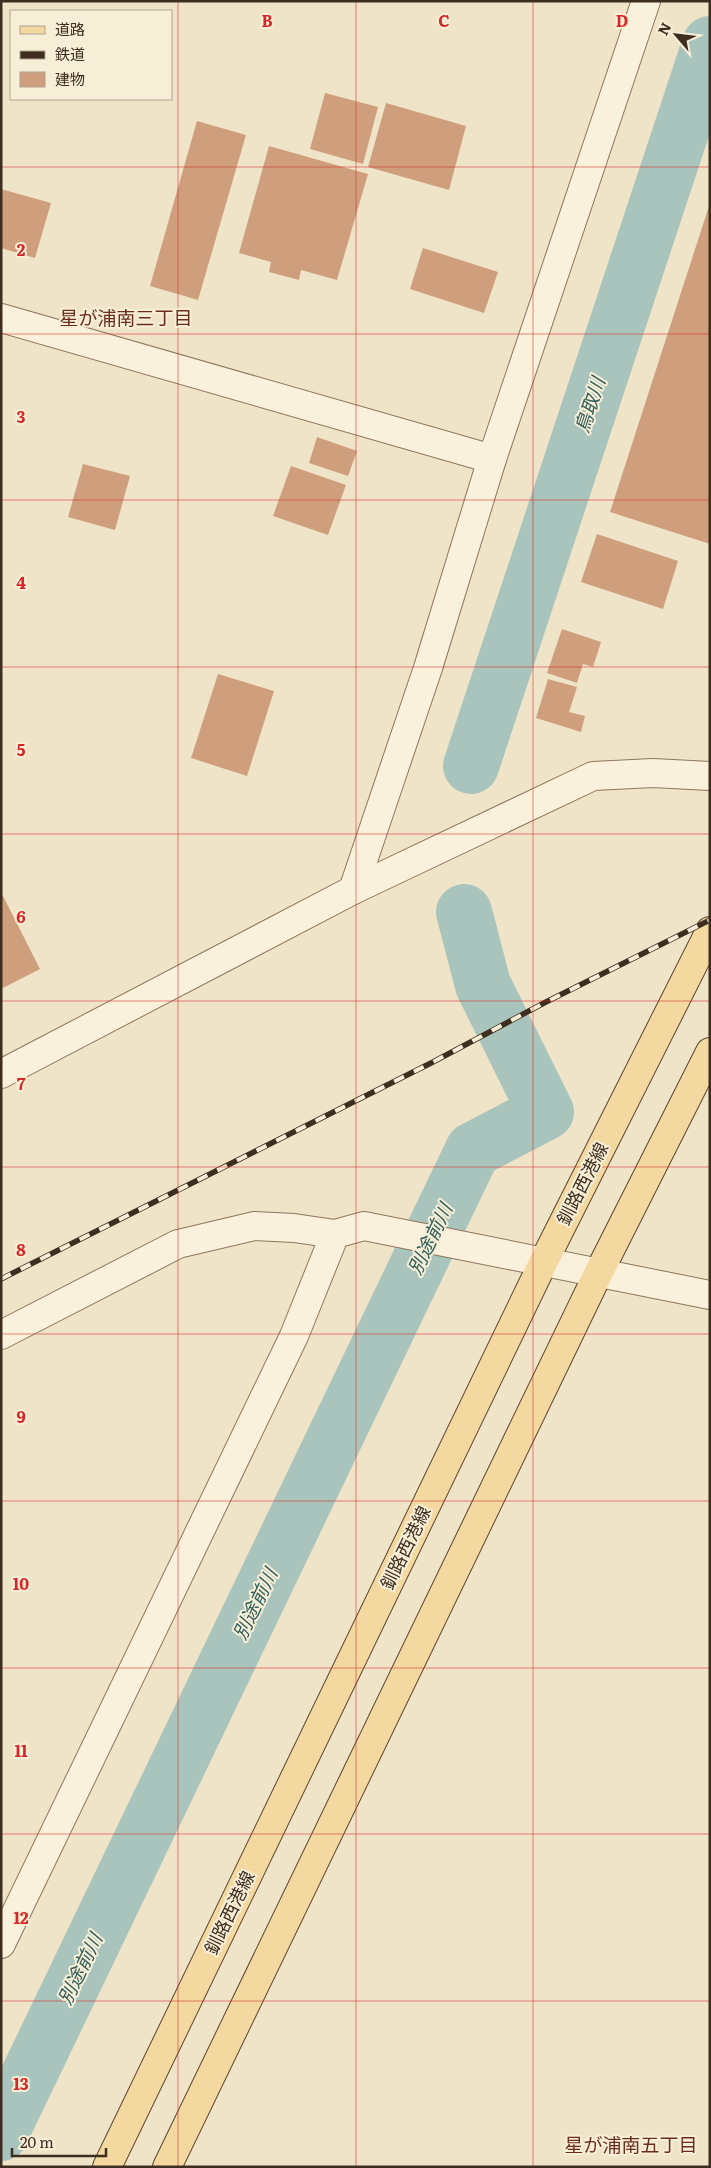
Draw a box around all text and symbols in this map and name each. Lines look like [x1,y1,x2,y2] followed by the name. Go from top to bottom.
[261,8,273,32] text: B
[438,8,450,32] text: C
[616,8,628,32] text: D
[10,10,172,100] legend
[651,10,701,60] north arrow
[55,17,85,40] text: 道路
[652,18,675,38] text: N
[55,42,85,65] text: 鉄道
[55,67,85,90] text: 建物
[17,237,26,261] text: 2
[59,303,193,331] district label: 星が浦南三丁目
[567,371,612,436] water label: 鳥取川
[17,404,26,428] text: 3
[16,570,26,594] text: 4
[17,737,26,761] text: 5
[16,904,26,928] text: 6
[17,1071,26,1095] text: 7
[549,1137,614,1230] street label: 釧路西港線
[400,1196,459,1279] water label: 別途前川
[16,1237,26,1261] text: 8
[16,1404,26,1428] text: 9
[373,1501,437,1594] street label: 釧路西港線
[225,1561,284,1644] water label: 別途前川
[13,1571,29,1595] text: 10
[14,1738,28,1762] text: 11
[197,1866,261,1959] street label: 釧路西港線
[13,1905,29,1929] text: 12
[50,1926,109,2009] water label: 別途前川
[13,2071,29,2095] text: 13
[12,2126,106,2158] scale bar
[20,2130,54,2153] text: 20 m
[564,2130,698,2158] district label: 星が浦南五丁目

